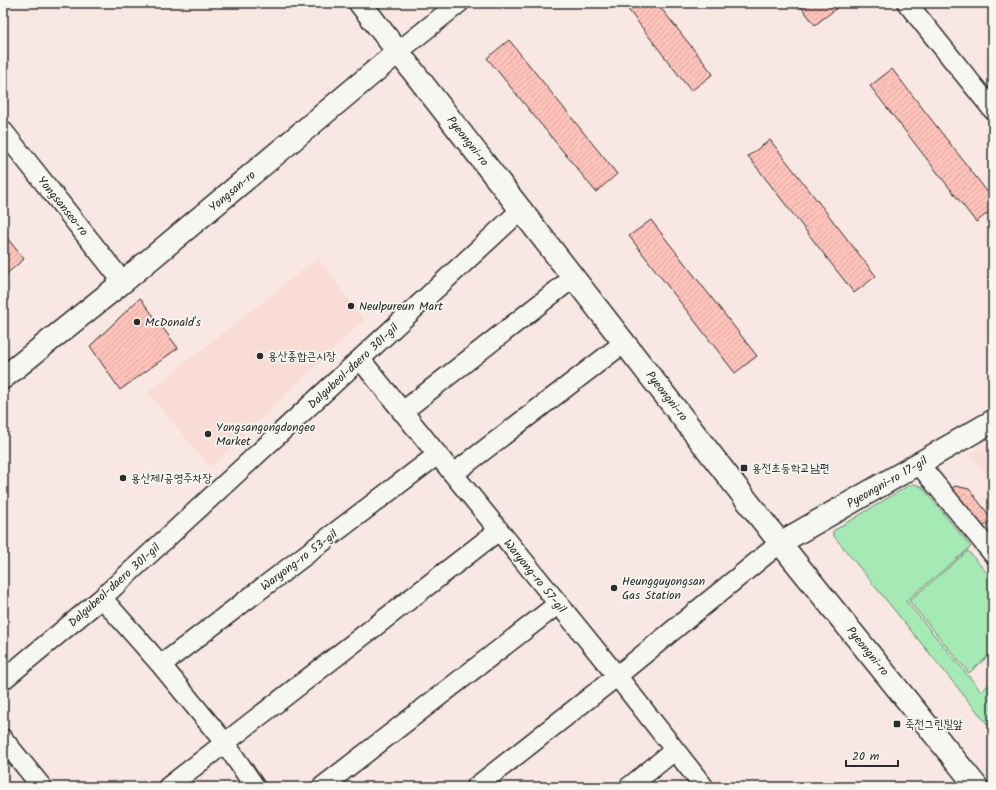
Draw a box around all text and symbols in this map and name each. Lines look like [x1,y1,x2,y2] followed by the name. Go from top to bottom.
[442,112,493,171] street label: Pyeongni-ro
[205,166,260,217] street label: Yongsan-ro
[32,172,93,240] street label: Yongsanseo-ro
[359,297,443,316] place label: Neulpureun Mart
[346,301,356,311] marker: Neulpureun Mart
[145,313,201,332] place label: McDonald's
[132,317,142,327] marker: McDonald's
[304,319,403,414] street label: Dalgubeol-daero 301-gil
[268,347,336,366] place label: 용산종합큰시장
[255,351,265,361] marker: 용산종합큰시장
[641,367,692,426] street label: Pyeongni-ro
[216,418,315,451] place label: Yongsangongdongeo Market
[203,429,213,439] marker: Yongsangongdongeo Market
[843,452,931,513] street label: Pyeongni-ro 17-gil
[752,459,829,478] place label: 용전초등학교남편
[739,463,749,473] marker: 용전초등학교남편
[131,469,212,488] place label: 용산제1공영주차장
[118,473,128,483] marker: 용산제1공영주차장
[257,525,342,596] street label: Waryong-ro 53-gil
[499,535,571,618] street label: Waryong-ro 57-gil
[64,539,165,632] street label: Dalgubeol-daero 301-gil
[622,572,705,605] place label: Heungguyongsan Gas Station
[609,583,619,593] marker: Heungguyongsan Gas Station
[842,622,894,680] street label: Pyeongni-ro
[905,715,963,734] place label: 죽전그린빌앞
[892,719,902,729] marker: 죽전그린빌앞
[846,742,898,768] scale bar
[852,747,880,766] text: 20 m

